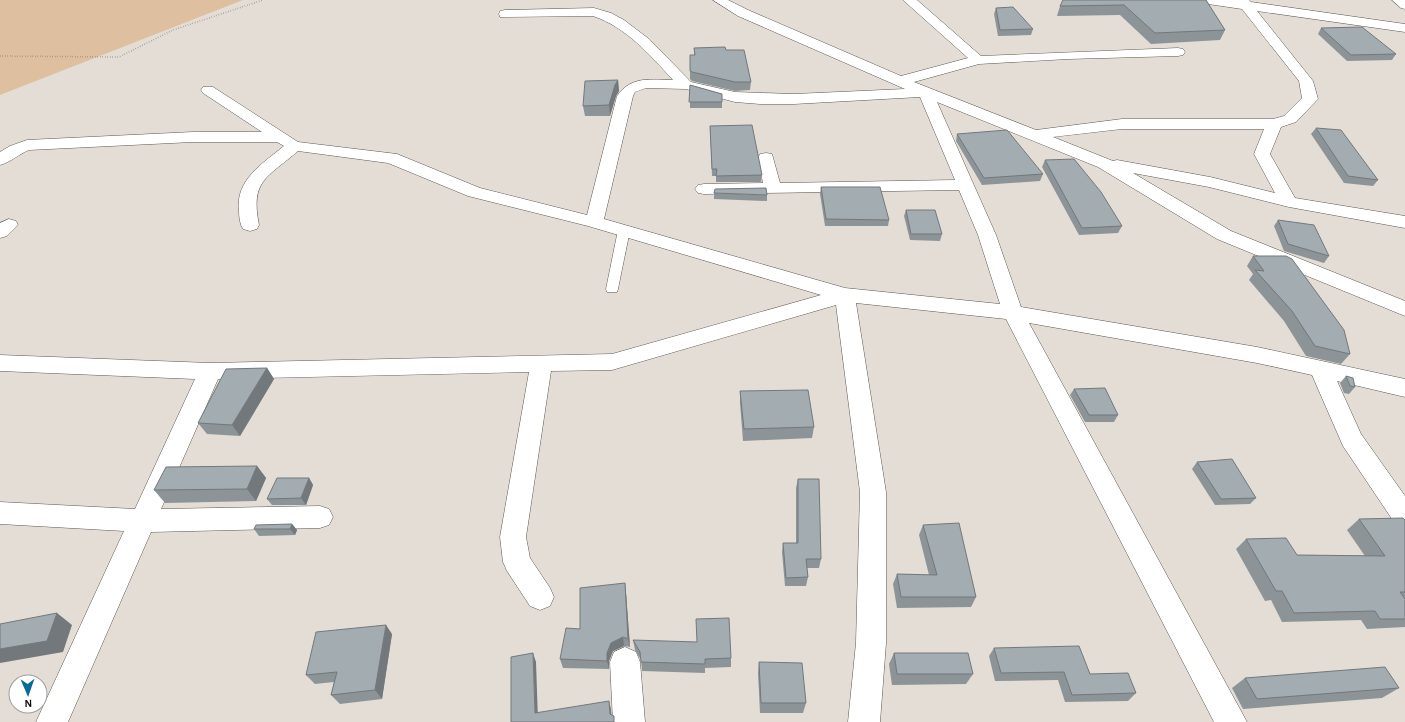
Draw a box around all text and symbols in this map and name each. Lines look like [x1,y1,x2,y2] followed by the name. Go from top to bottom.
[8,674,48,714] north arrow
[24,698,32,709] text: N

